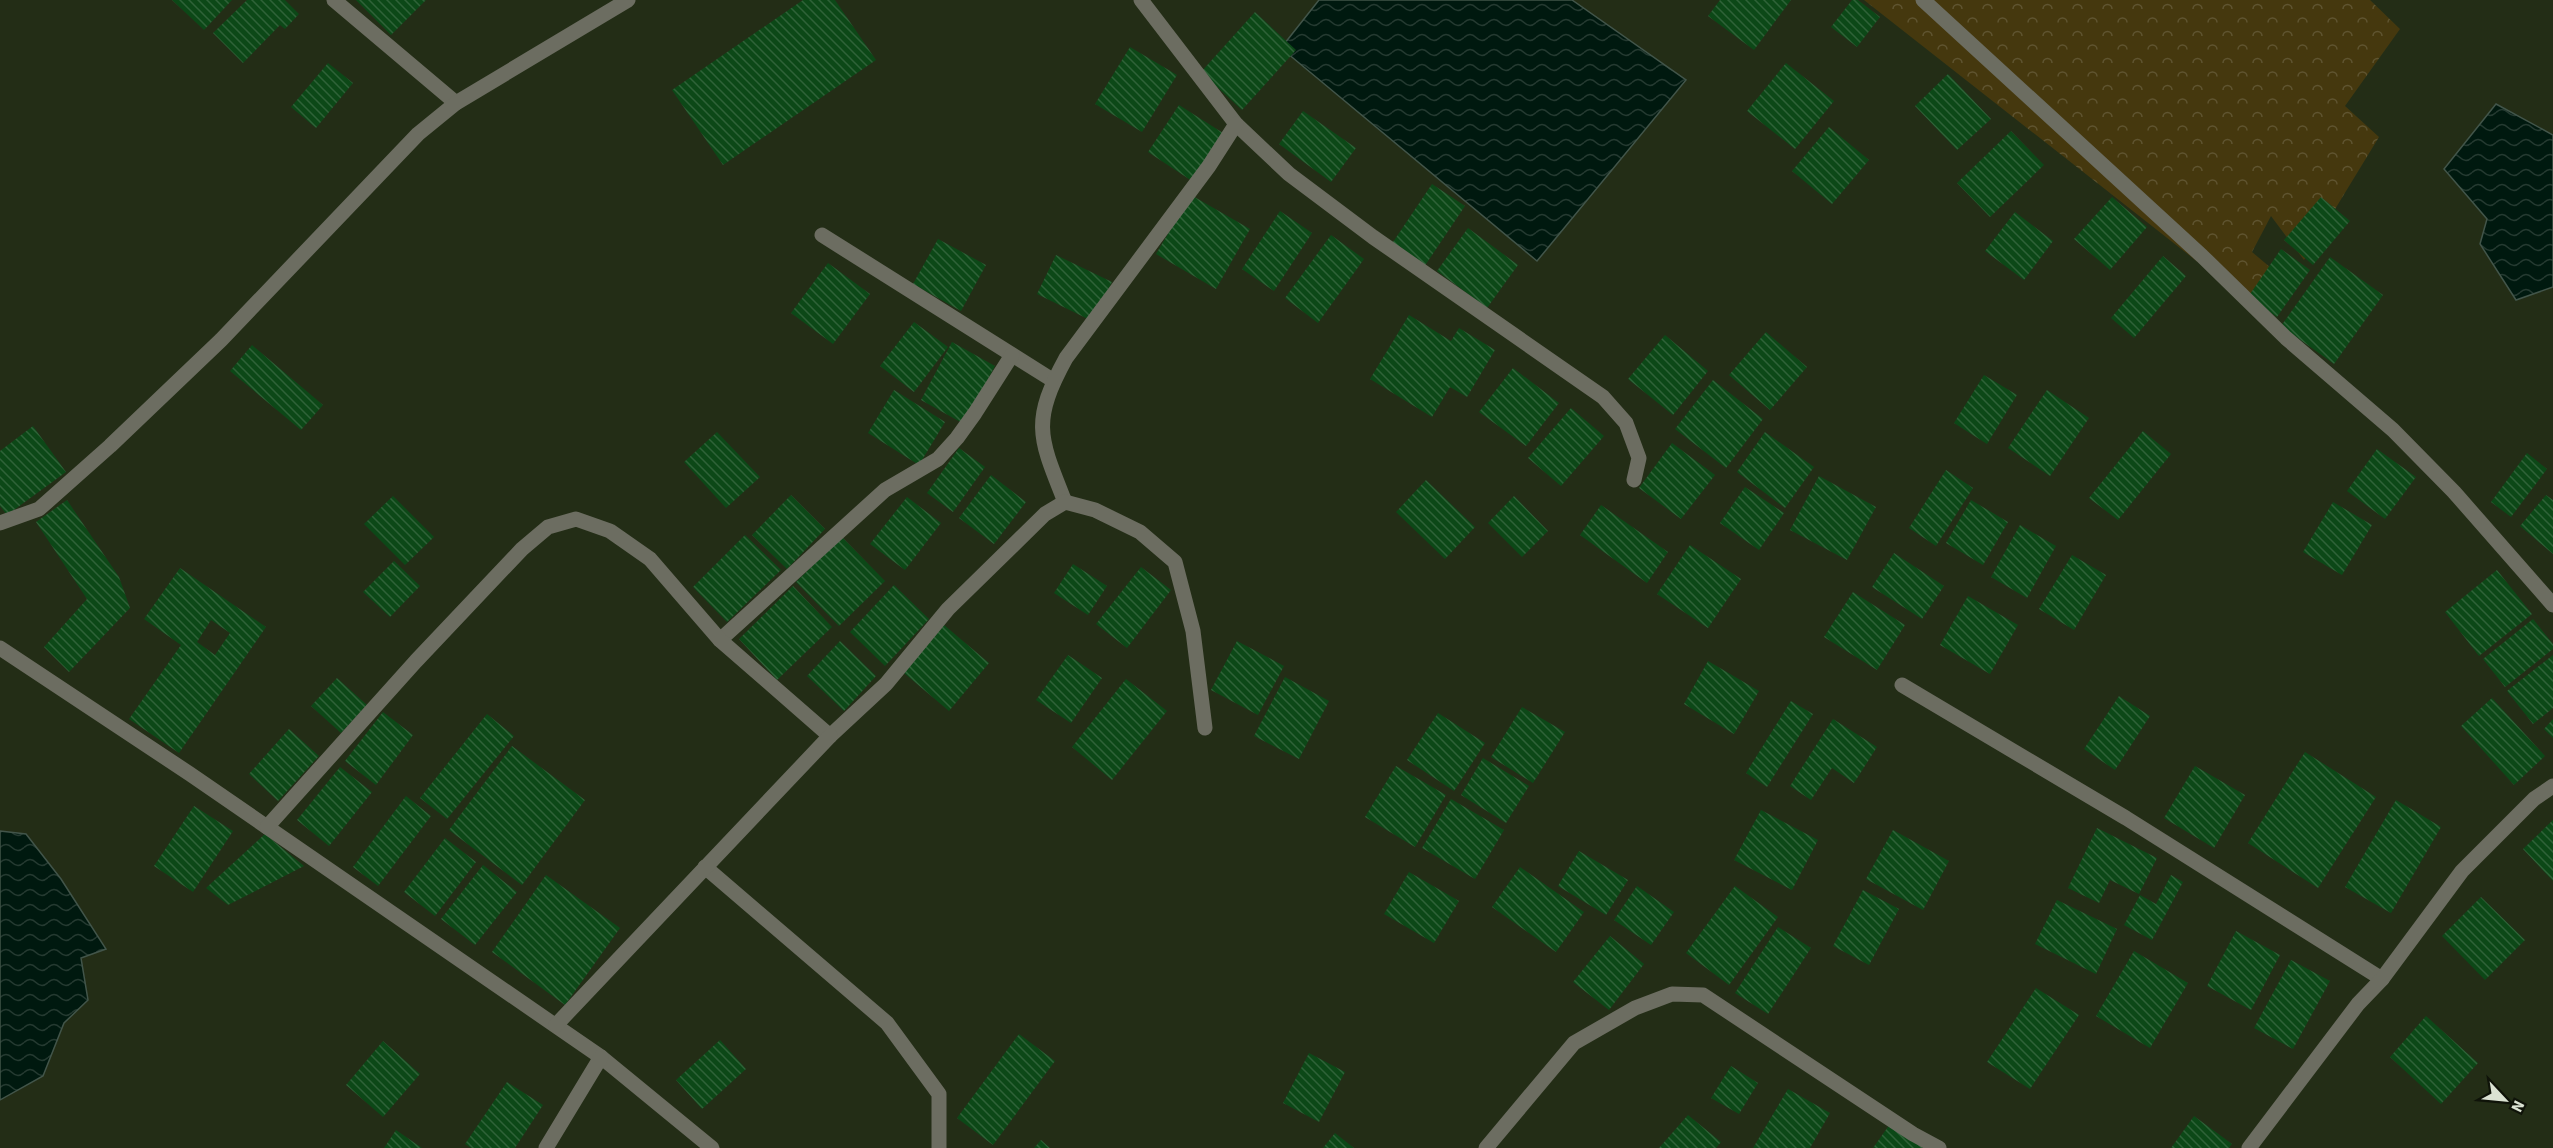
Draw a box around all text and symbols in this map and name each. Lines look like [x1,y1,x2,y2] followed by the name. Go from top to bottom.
[2475,1070,2535,1130] north arrow
[2505,1097,2530,1116] text: N

